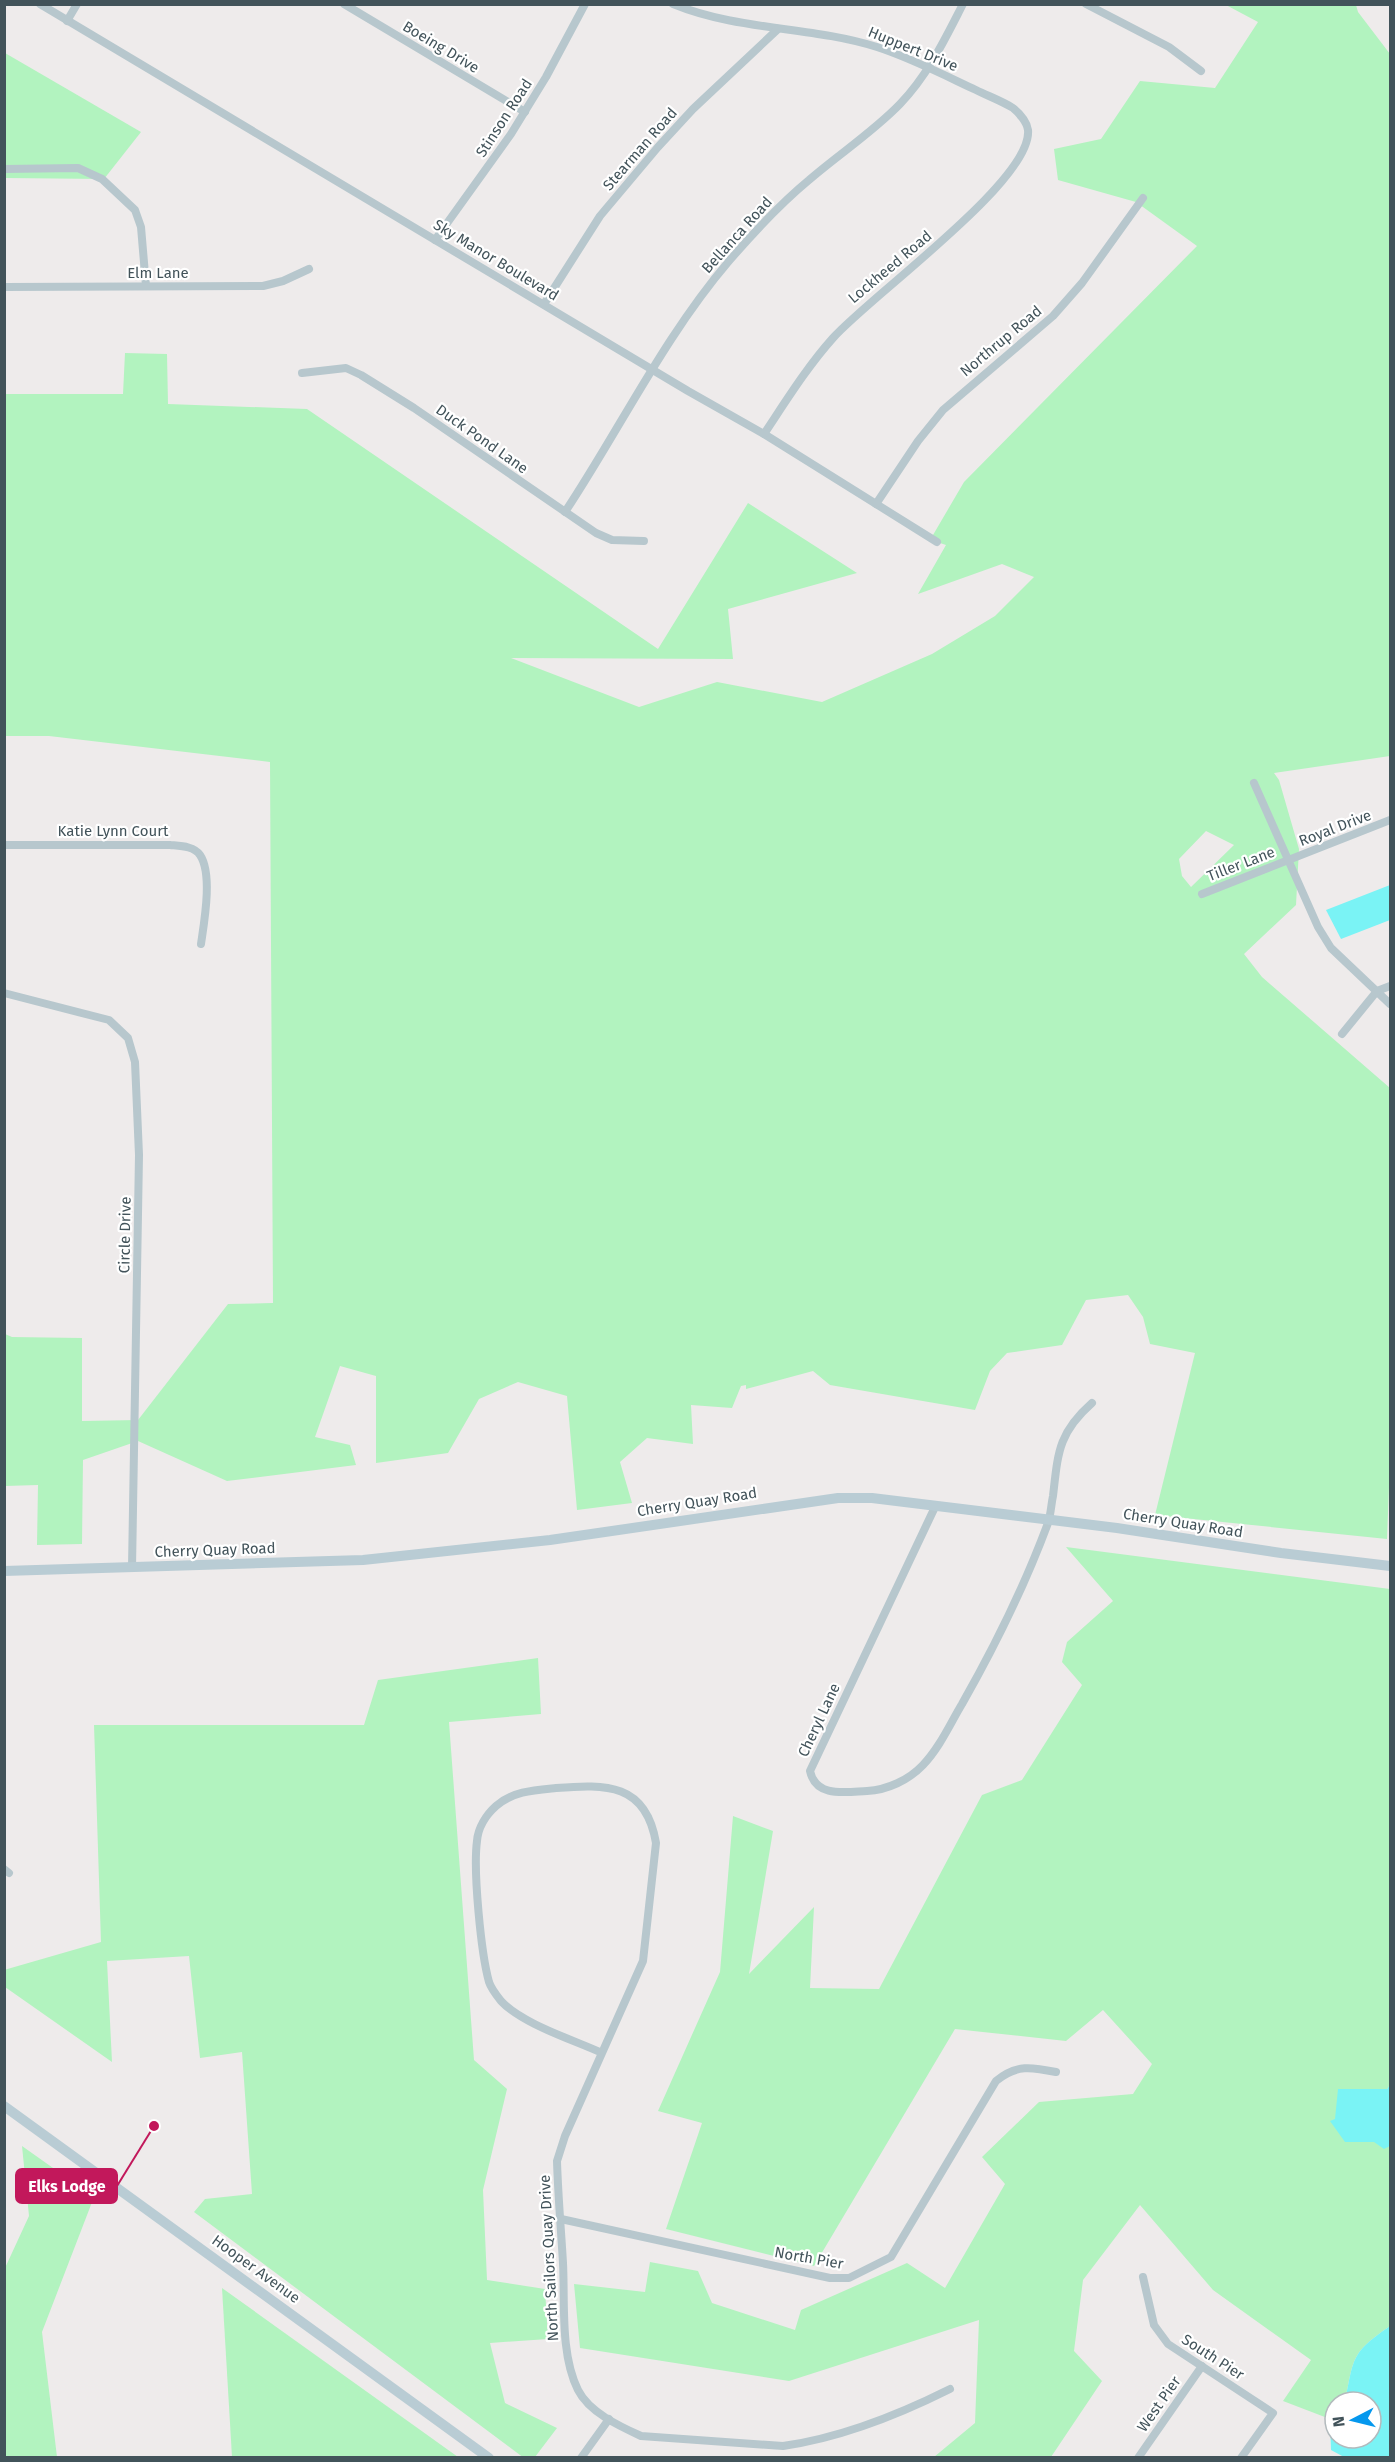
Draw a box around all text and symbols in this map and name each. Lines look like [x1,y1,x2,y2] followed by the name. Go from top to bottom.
[399,17,483,77] street label: Boeing Drive
[865,23,961,75] street label: Huppert Drive
[472,75,536,161] street label: Stinson Road
[599,104,681,194] street label: Stearman Road
[698,193,776,277] street label: Bellanca Road
[430,215,562,305] street label: Sky Manor Boulevard
[845,227,935,307] street label: Lockheed Road
[127,264,189,282] street label: Elm Lane
[957,302,1045,380] street label: Northrup Road
[432,401,532,477] street label: Duck Pond Lane
[1296,806,1374,850] street label: Royal Drive
[58,822,169,840] street label: Katie Lynn Court
[1205,843,1277,885] street label: Tiller Lane
[115,1196,135,1274] street label: Circle Drive
[636,1484,758,1520] street label: Cherry Quay Road
[1122,1505,1244,1541] street label: Cherry Quay Road
[154,1539,276,1561] street label: Cherry Quay Road
[794,1680,844,1760] street label: Cheryl Lane
[16,2169,117,2203] callout: Elks Lodge
[536,2174,562,2342] street label: North Sailors Quay Drive
[28,2177,106,2196] text: Elks Lodge
[208,2231,304,2307] street label: Hooper Avenue
[773,2243,845,2273] street label: North Pier
[1178,2330,1248,2384] street label: South Pier
[1133,2373,1185,2435] street label: West Pier
[1323,2390,1383,2450] north arrow
[1329,2415,1349,2428] text: N

